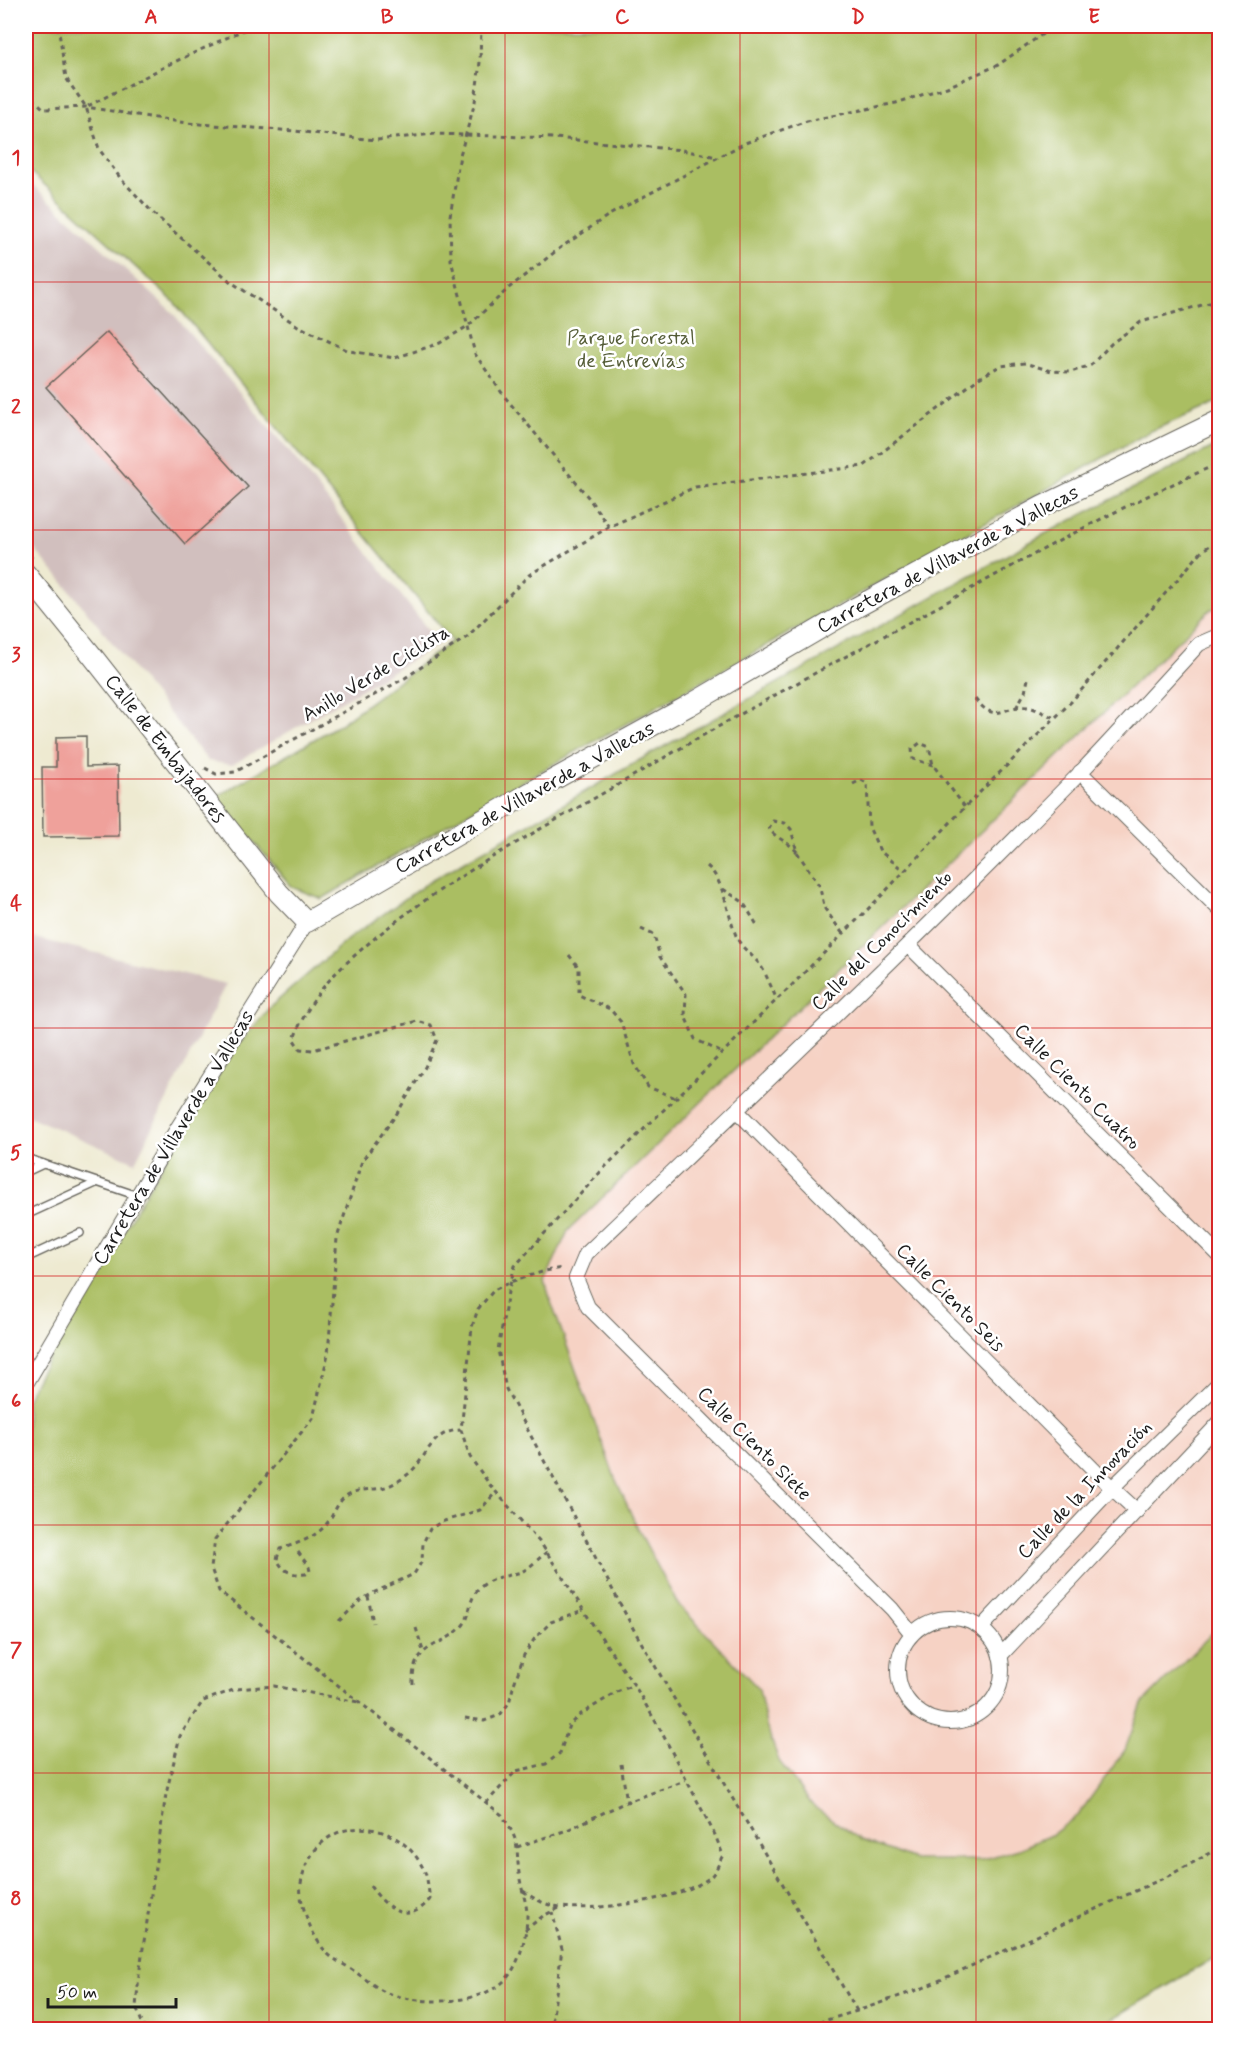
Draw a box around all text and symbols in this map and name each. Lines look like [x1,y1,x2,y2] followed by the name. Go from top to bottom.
[144,4,158,31] text: A
[381,4,394,31] text: B
[615,4,630,31] text: C
[851,4,865,31] text: D
[1088,4,1100,31] text: E
[12,145,20,172] text: 1
[567,325,695,375] park label: Parque Forestal de Entrevías
[11,394,21,421] text: 2
[812,479,1084,641] street label: Carretera de Villaverde a Vallecas
[297,619,455,729] street label: Anillo Verde Ciclista
[11,642,21,669] text: 3
[98,669,232,829] street label: Calle de Embajadores
[390,715,660,881] street label: Carretera de Villaverde a Vallecas
[805,864,959,1018] street label: Calle del Conocimiento
[10,891,22,918] text: 4
[87,1005,261,1270] street label: Carretera de Villaverde a Vallecas
[1008,1018,1146,1156] street label: Calle Ciento Cuatro
[10,1140,22,1167] text: 5
[890,1238,1011,1359] street label: Calle Ciento Seis
[691,1381,817,1507] street label: Calle Ciento Siete
[11,1388,21,1415] text: 6
[1011,1415,1159,1565] street label: Calle de la Innovación
[10,1637,22,1664] text: 7
[10,1886,22,1913] text: 8
[48,1971,176,2009] scale bar
[57,1981,97,2005] text: 50 m

